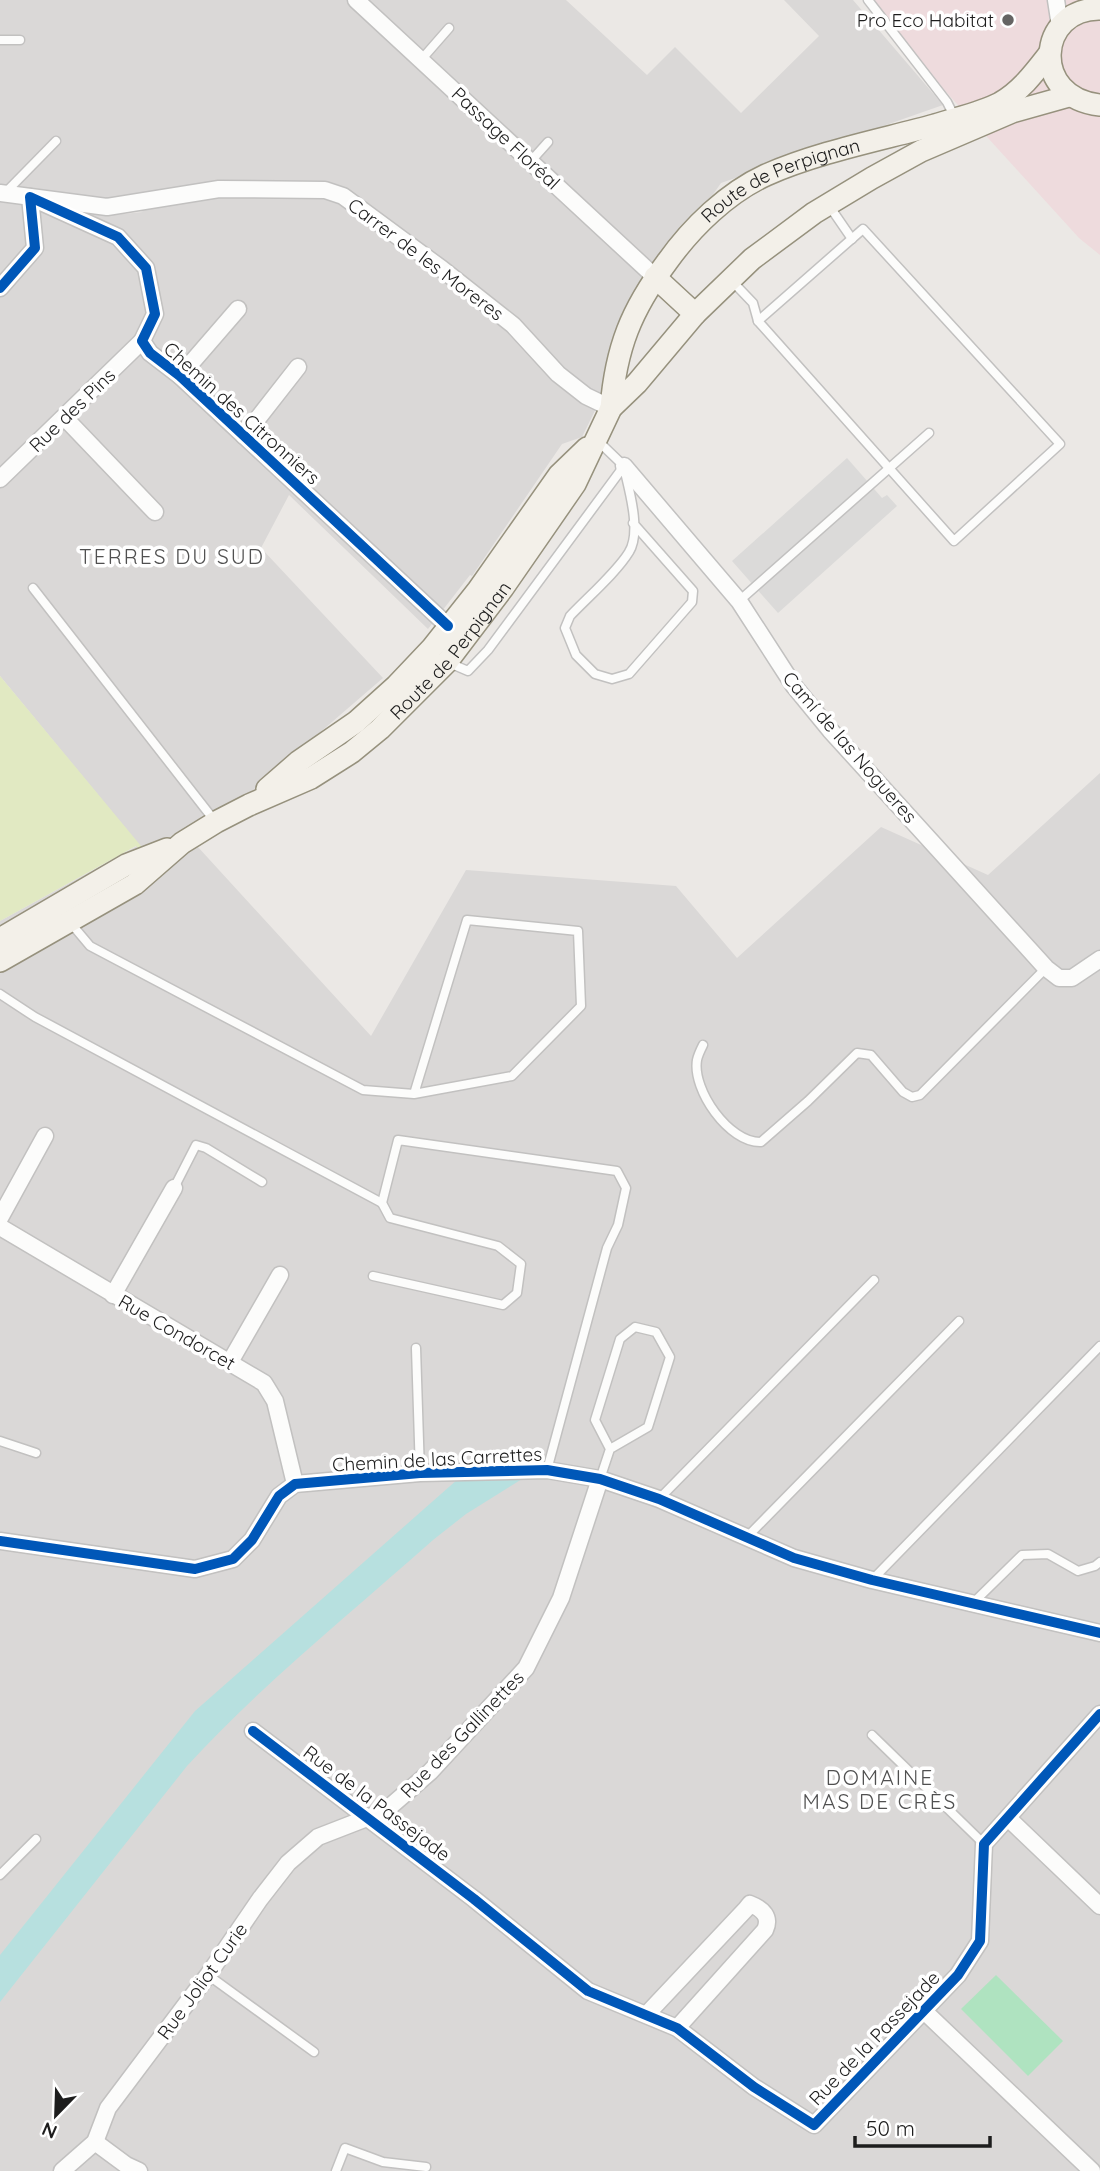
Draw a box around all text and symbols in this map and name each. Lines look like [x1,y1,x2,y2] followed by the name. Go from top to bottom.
[857,8,994,32] place label: Pro Eco Habitat
[1000,12,1016,28] marker: Pro Eco Habitat
[447,82,565,194] street label: Passage Floréal
[696,133,862,228] street label: Route de Perpignan
[343,192,509,326] street label: Carrer de les Moreres
[159,336,325,490] street label: Chemin des Citronniers
[24,363,120,457] street label: Rue des Pins
[79,543,265,569] district label: TERRES DU SUD
[384,577,516,725] street label: Route de Perpignan
[778,666,922,828] street label: Camí de las Nogueres
[114,1289,240,1375] street label: Rue Condorcet
[331,1442,543,1476] street label: Chemin de las Carrettes
[395,1665,529,1803] street label: Rue des Gallinettes
[299,1740,455,1866] street label: Rue de la Passejade
[803,1764,957,1814] district label: DOMAINE MAS DE CRÈS
[152,1918,252,2044] street label: Rue Joliot Curie
[804,1966,944,2110] street label: Rue de la Passejade
[21,2080,91,2150] north arrow
[855,2104,990,2148] scale bar
[866,2115,915,2141] text: 50 m
[38,2117,60,2144] text: N

